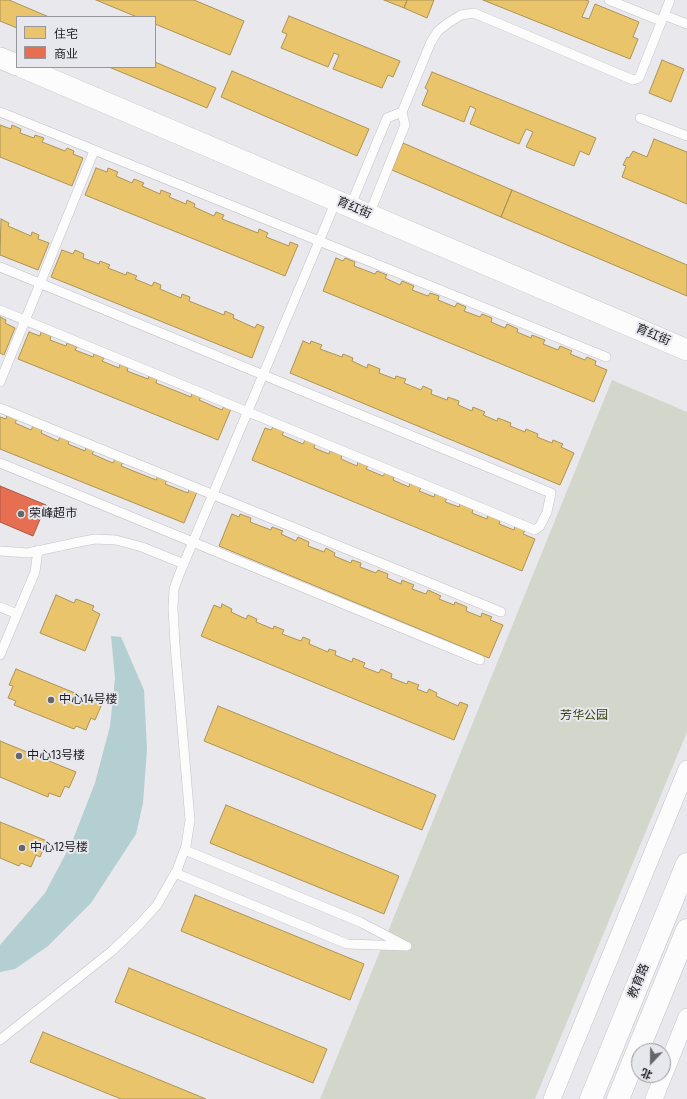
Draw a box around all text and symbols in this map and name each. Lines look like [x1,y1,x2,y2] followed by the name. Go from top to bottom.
[16,16,156,68] legend
[54,27,78,41] text: 住宅
[54,47,78,61] text: 商业
[335,194,373,222] street label: 育红街
[634,321,672,349] street label: 育红街
[29,507,77,521] place label: 荣峰超市
[16,509,26,519] marker: 荣峰超市
[59,693,117,707] place label: 中心14号楼
[46,695,56,705] marker: 中心14号楼
[560,709,608,723] park label: 芳华公园
[27,749,85,763] place label: 中心13号楼
[14,751,24,761] marker: 中心13号楼
[30,841,88,855] place label: 中心12号楼
[17,843,27,853] marker: 中心12号楼
[626,962,652,1000] street label: 教育路
[631,1043,671,1083] north arrow
[639,1066,654,1082] text: 北

